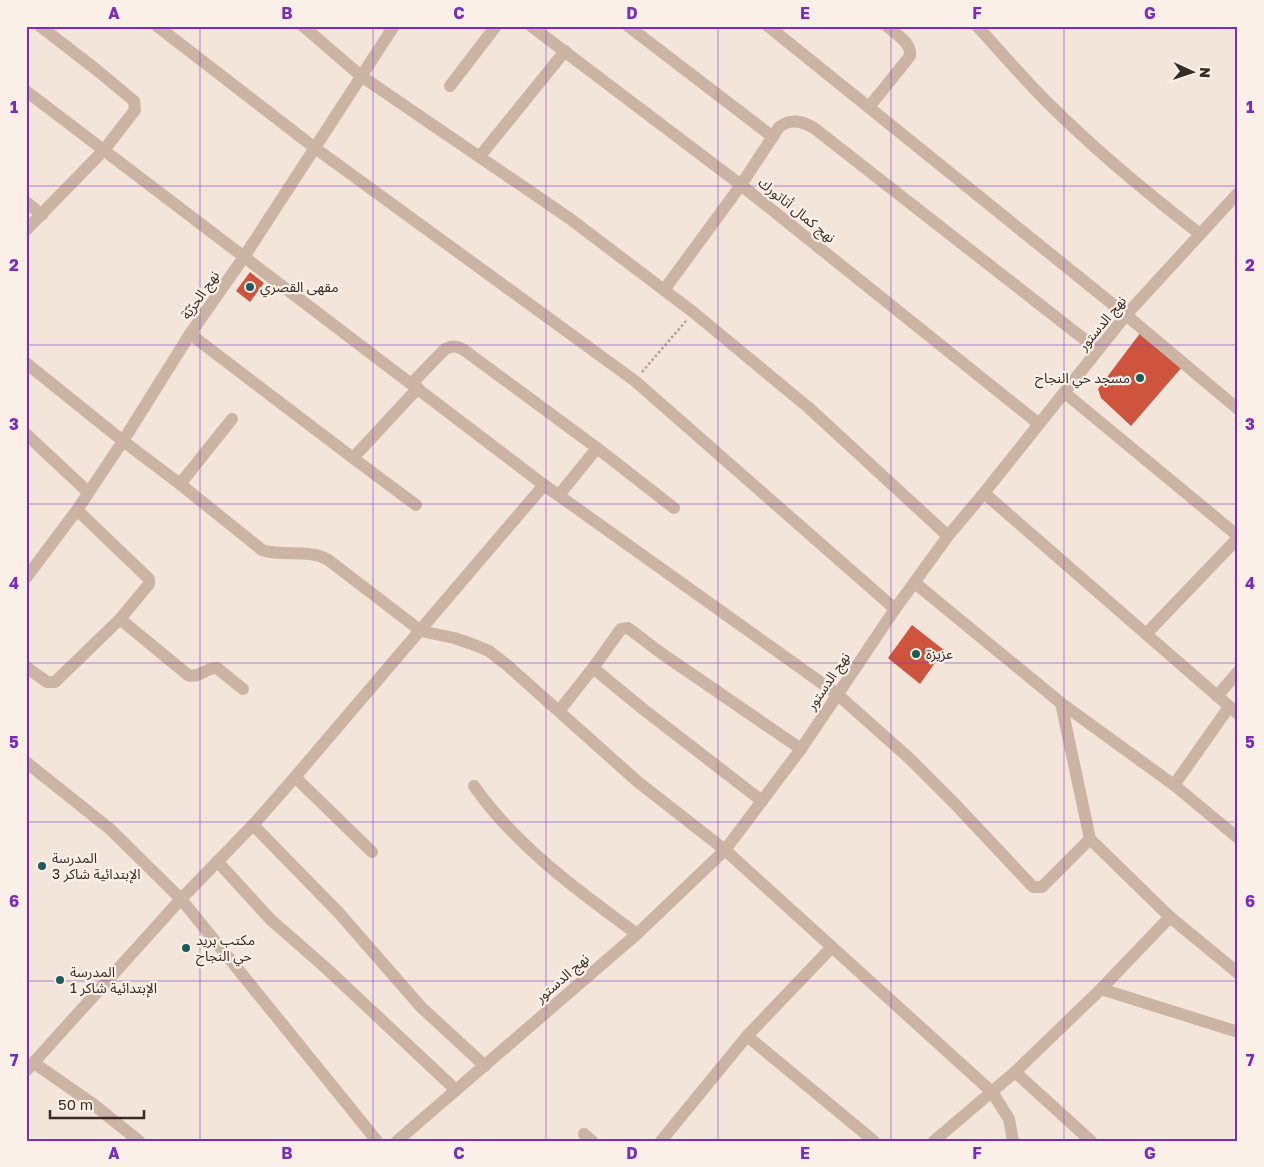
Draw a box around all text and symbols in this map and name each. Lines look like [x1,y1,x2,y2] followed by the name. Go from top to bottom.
[108,3,120,23] text: A
[281,3,293,23] text: B
[453,3,465,23] text: C
[626,3,638,23] text: D
[800,3,810,23] text: E
[972,3,982,23] text: F
[1144,3,1156,23] text: G
[1166,48,1216,98] north arrow
[1197,67,1214,78] text: N
[10,97,18,117] text: 1
[1246,97,1254,117] text: 1
[754,173,839,248] street label: نهج كمال أتاتورك
[9,255,19,275] text: 2
[1245,255,1255,275] text: 2
[177,267,225,324] street label: نهج الحرّيّة
[260,278,339,298] place label: مقهى القصري
[244,281,256,293] marker: مقهى القصري
[1073,292,1132,356] street label: نهج الدستور
[1035,369,1130,389] place label: مسجد حي النجاح
[1134,372,1146,384] marker: مسجد حي النجاح
[9,414,19,434] text: 3
[1245,414,1255,434] text: 3
[9,573,19,593] text: 4
[1245,573,1255,593] text: 4
[926,645,953,663] place label: عزيزة
[802,648,856,715] street label: نهج الدستور
[910,648,922,660] marker: عزيزة
[9,732,19,752] text: 5
[1245,732,1255,752] text: 5
[52,849,141,884] place label: المدرسة الإبتدائية شاكر 3
[36,860,48,872] marker: المدرسة الإبتدائية شاكر 3
[9,891,19,911] text: 6
[1245,891,1255,911] text: 6
[196,931,255,967] place label: مكتب بريد حي النجاح
[180,942,192,954] marker: مكتب بريد حي النجاح
[531,949,594,1009] street label: نهج الدستور
[70,963,157,998] place label: المدرسة الإبتدائية شاكر 1
[54,974,66,986] marker: المدرسة الإبتدائية شاكر 1
[10,1050,19,1070] text: 7
[1246,1050,1255,1070] text: 7
[50,1087,144,1119] scale bar
[58,1095,93,1113] text: 50 m
[108,1143,120,1163] text: A
[281,1143,293,1163] text: B
[453,1143,465,1163] text: C
[626,1143,638,1163] text: D
[800,1143,810,1163] text: E
[972,1143,982,1163] text: F
[1144,1143,1156,1163] text: G

